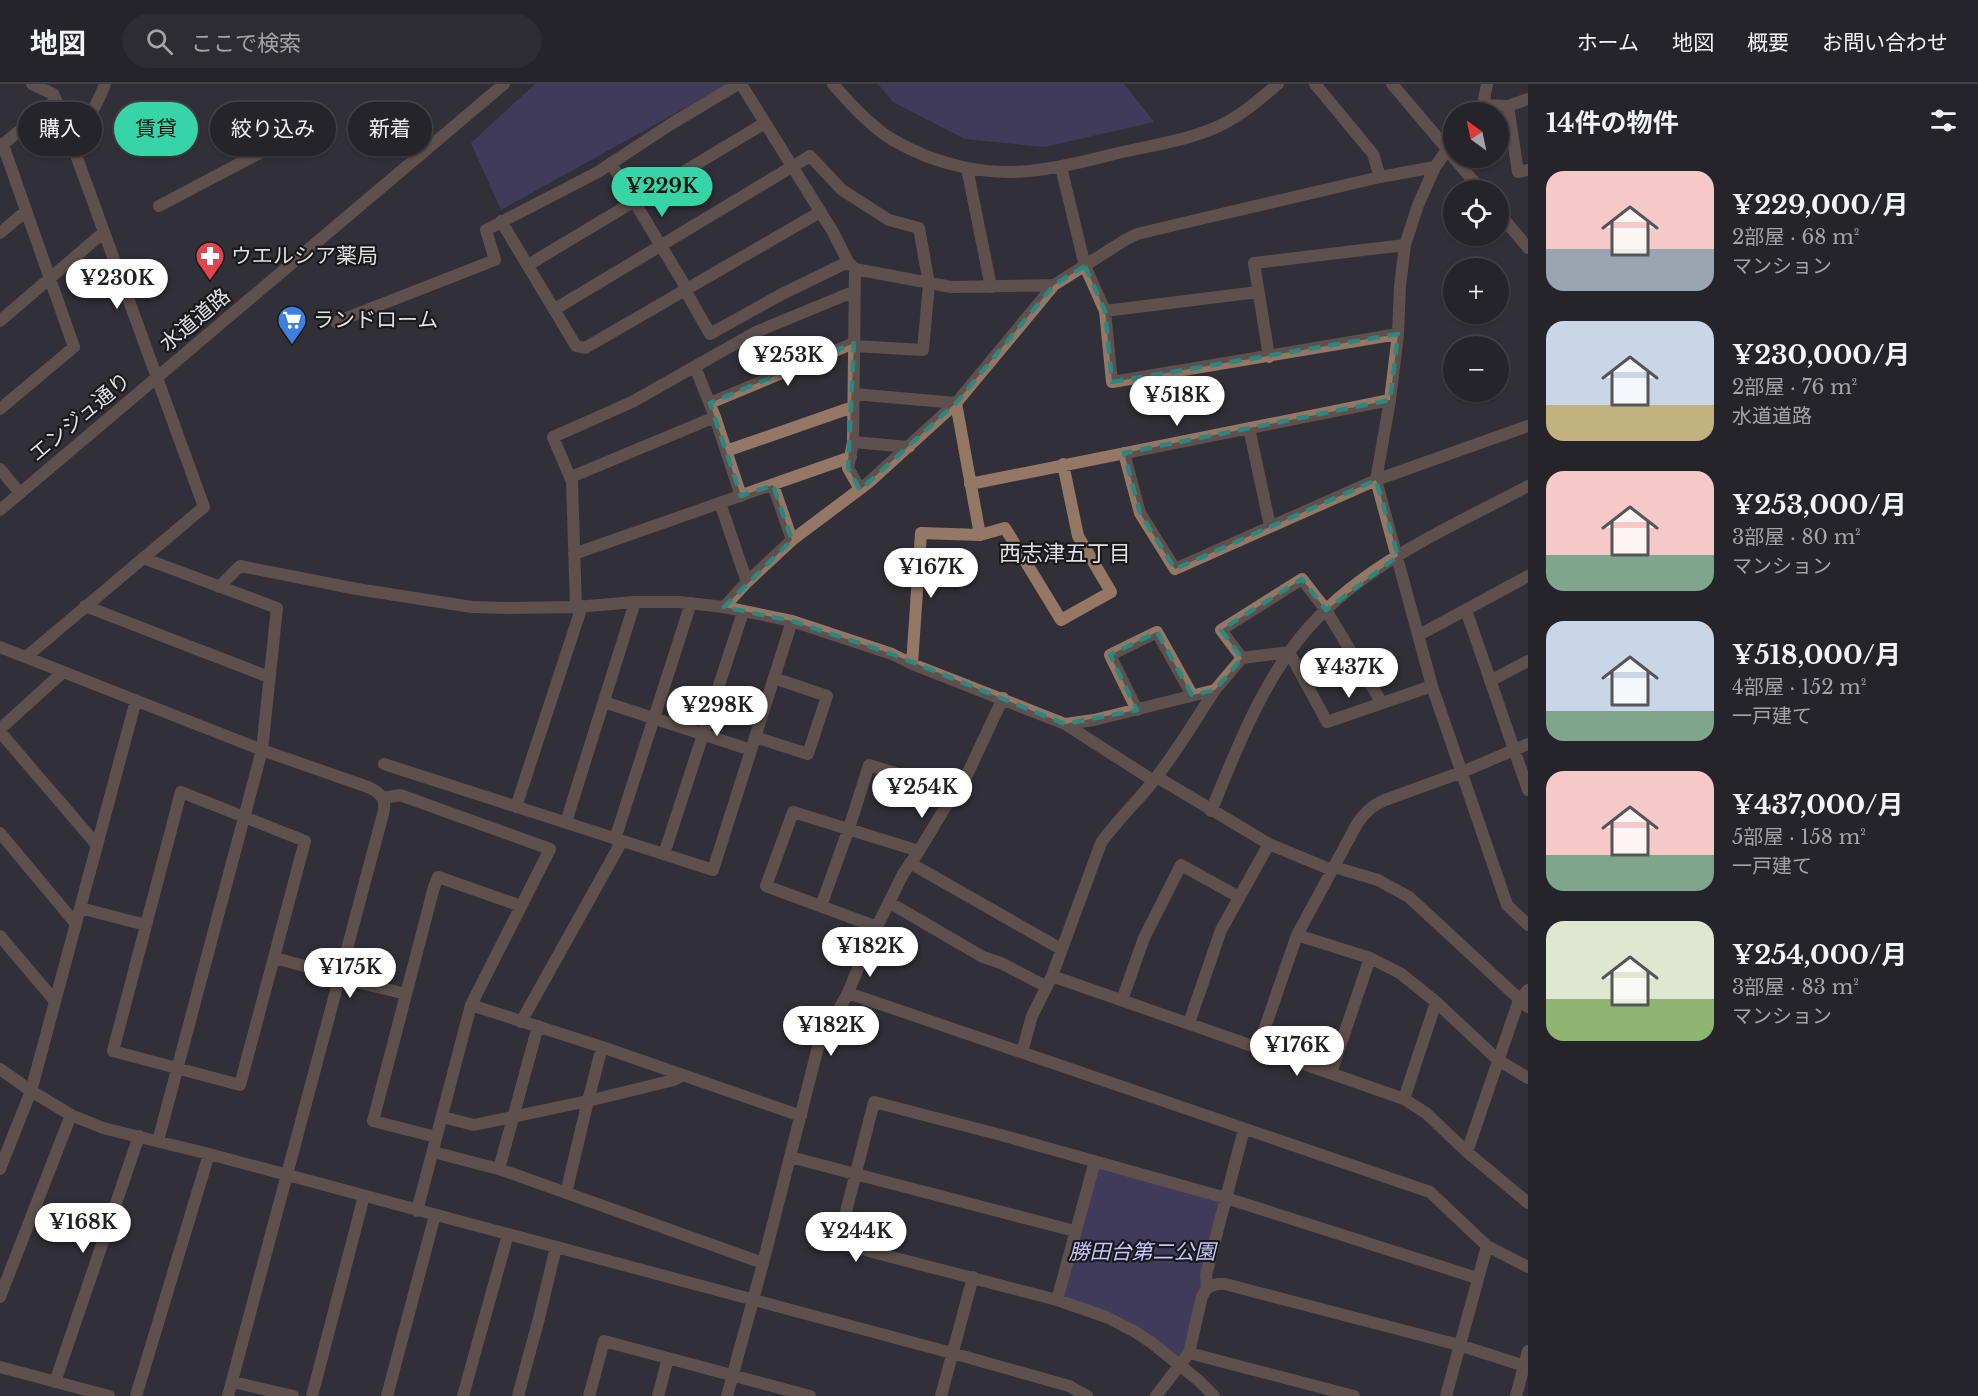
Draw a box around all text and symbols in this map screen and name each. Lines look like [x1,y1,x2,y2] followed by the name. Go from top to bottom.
[122,14,542,68] search box
[143,25,176,58] icon: search
[30,26,86,61] text: 地図
[191,30,301,57] text: ここで検索
[1577,30,1639,56] text: ホーム
[1672,30,1714,56] text: 地図
[1747,30,1789,56] text: 概要
[1822,30,1948,56] text: お問い合わせ
[18,102,102,156] chip: 購入
[114,102,198,156] chip: 賃貸
[210,102,336,156] chip: 絞り込み
[348,102,432,156] chip: 新着
[1443,102,1509,168] north arrow
[1443,102,1509,402] map controls
[1927,104,1960,137] icon: filters
[1546,107,1679,139] text: 14件の物件
[620,167,704,218] pin: ¥229K
[626,174,698,198] text: ¥229K
[1443,180,1509,246] button: locate
[1732,189,1908,221] text: ¥229,000/月
[1594,195,1666,267] icon: home
[1732,225,1859,249] text: 2部屋 · 68 m²
[194,240,226,282] pharmacy icon: ウエルシア薬局
[231,243,378,269] place label: ウエルシア薬局
[1732,254,1832,278] text: マンション
[1443,258,1509,324] button: +
[75,259,159,310] pin: ¥230K
[80,266,154,290] text: ¥230K
[154,283,236,357] street label: 水道道路
[276,304,308,346] supermarket icon: ランドローム
[313,307,438,333] place label: ランドローム
[746,336,830,387] pin: ¥253K
[1443,336,1509,402] button: −
[1732,339,1910,371] text: ¥230,000/月
[752,343,824,367] text: ¥253K
[1594,345,1666,417] icon: home
[24,367,136,467] street label: エンジュ通り
[1732,375,1857,399] text: 2部屋 · 76 m²
[1135,376,1219,427] pin: ¥518K
[1144,383,1210,407] text: ¥518K
[1732,404,1812,428] text: 水道道路
[1732,489,1907,521] text: ¥253,000/月
[1594,495,1666,567] icon: home
[1732,525,1861,549] text: 3部屋 · 80 m²
[999,540,1131,567] district label: 西志津五丁目
[889,548,973,599] pin: ¥167K
[1732,554,1832,578] text: マンション
[898,555,964,579] text: ¥167K
[1732,639,1901,671] text: ¥518,000/月
[1594,645,1666,717] icon: home
[1307,648,1391,699] pin: ¥437K
[1314,655,1384,679] text: ¥437K
[1732,675,1866,699] text: 4部屋 · 152 m²
[675,686,759,737] pin: ¥298K
[681,693,753,717] text: ¥298K
[1732,704,1812,728] text: 一戸建て
[880,768,964,819] pin: ¥254K
[886,775,958,799] text: ¥254K
[1732,789,1903,821] text: ¥437,000/月
[1594,795,1666,867] icon: home
[1732,825,1866,849] text: 5部屋 · 158 m²
[1732,854,1812,878] text: 一戸建て
[828,927,912,978] pin: ¥182K
[836,934,904,958] text: ¥182K
[1732,939,1907,971] text: ¥254,000/月
[1594,945,1666,1017] icon: home
[308,948,392,999] pin: ¥175K
[318,955,382,979] text: ¥175K
[1732,975,1859,999] text: 3部屋 · 83 m²
[1732,1004,1832,1028] text: マンション
[789,1006,873,1057] pin: ¥182K
[797,1013,865,1037] text: ¥182K
[1255,1026,1339,1077] pin: ¥176K
[1264,1033,1330,1057] text: ¥176K
[41,1203,125,1254] pin: ¥168K
[49,1210,117,1234] text: ¥168K
[814,1212,898,1263] pin: ¥244K
[819,1219,893,1243] text: ¥244K
[1069,1239,1218,1265] park label: 勝田台第二公園

